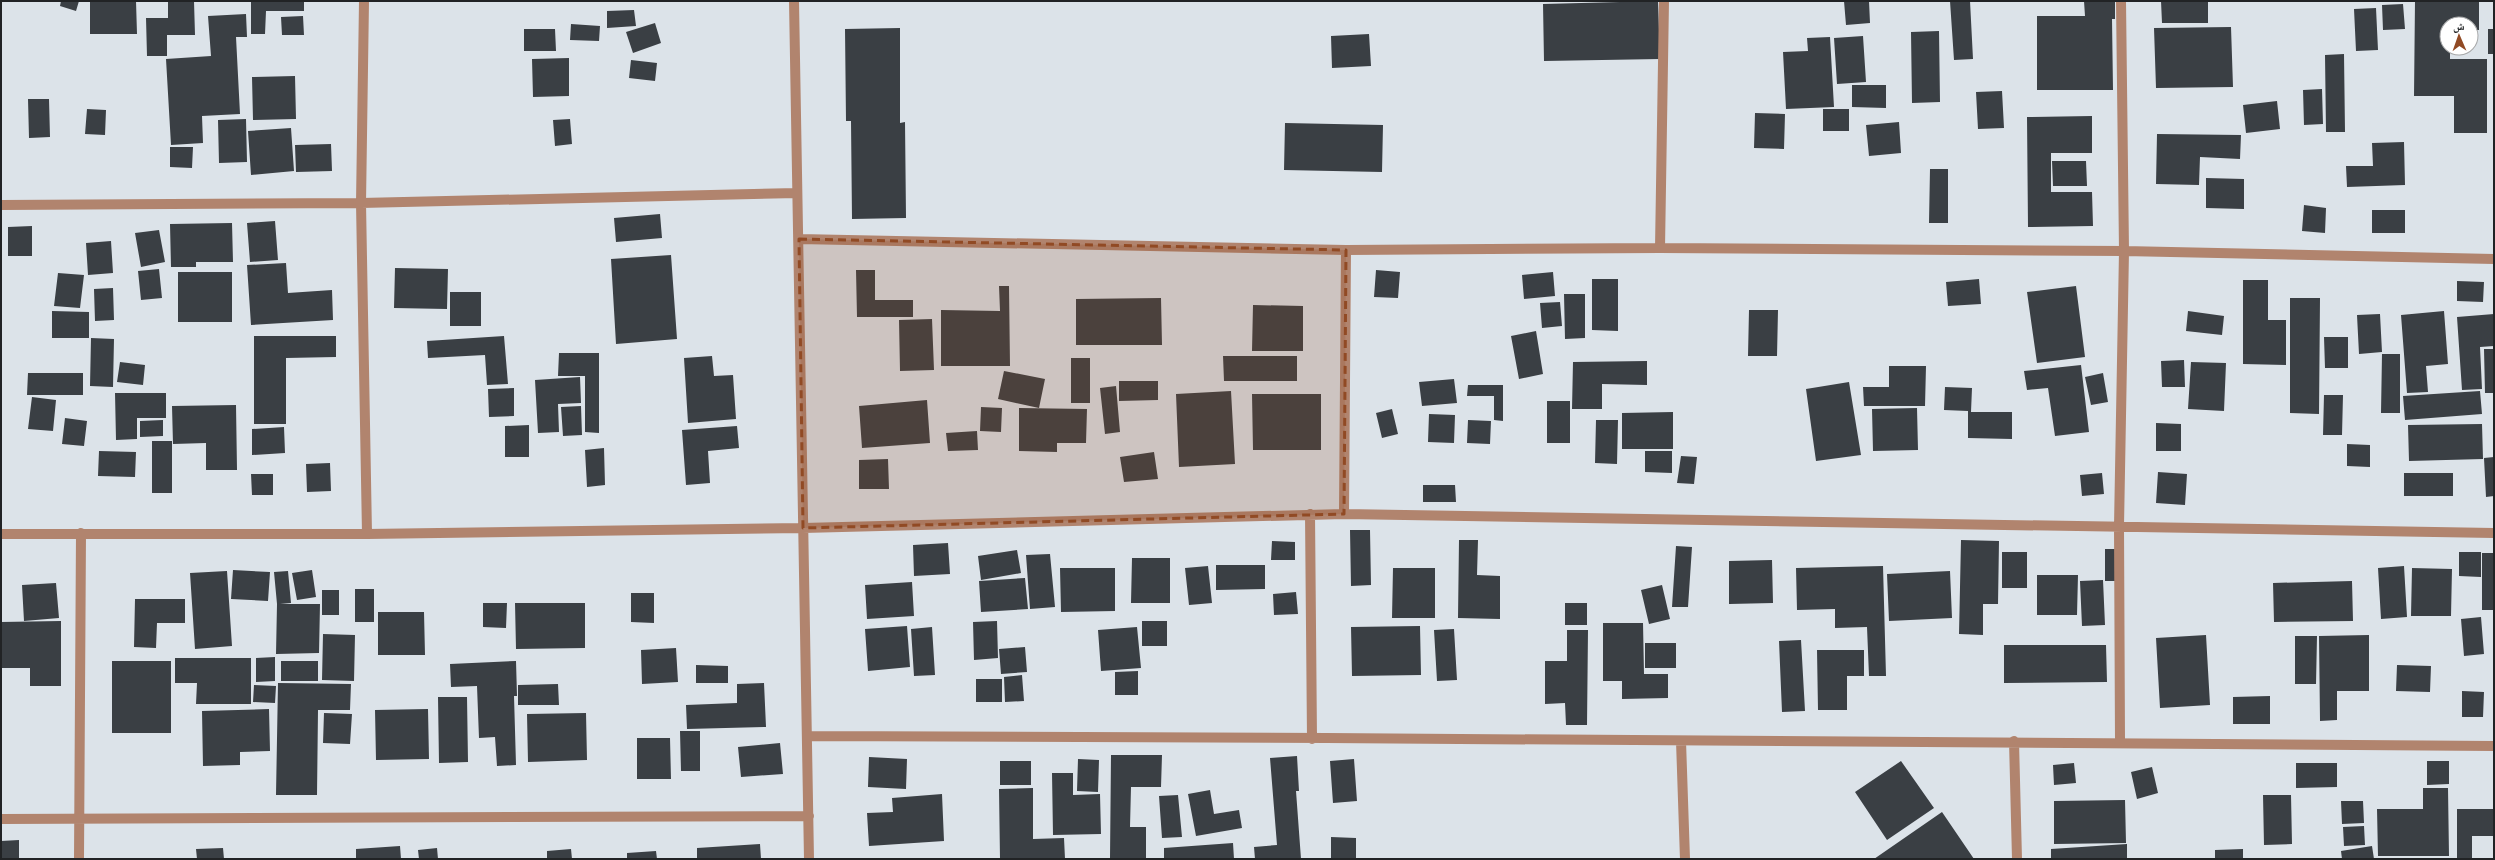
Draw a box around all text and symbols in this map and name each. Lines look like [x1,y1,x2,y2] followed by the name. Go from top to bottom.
[2439,16,2479,56] north arrow
[2453,19,2465,34] text: ش

